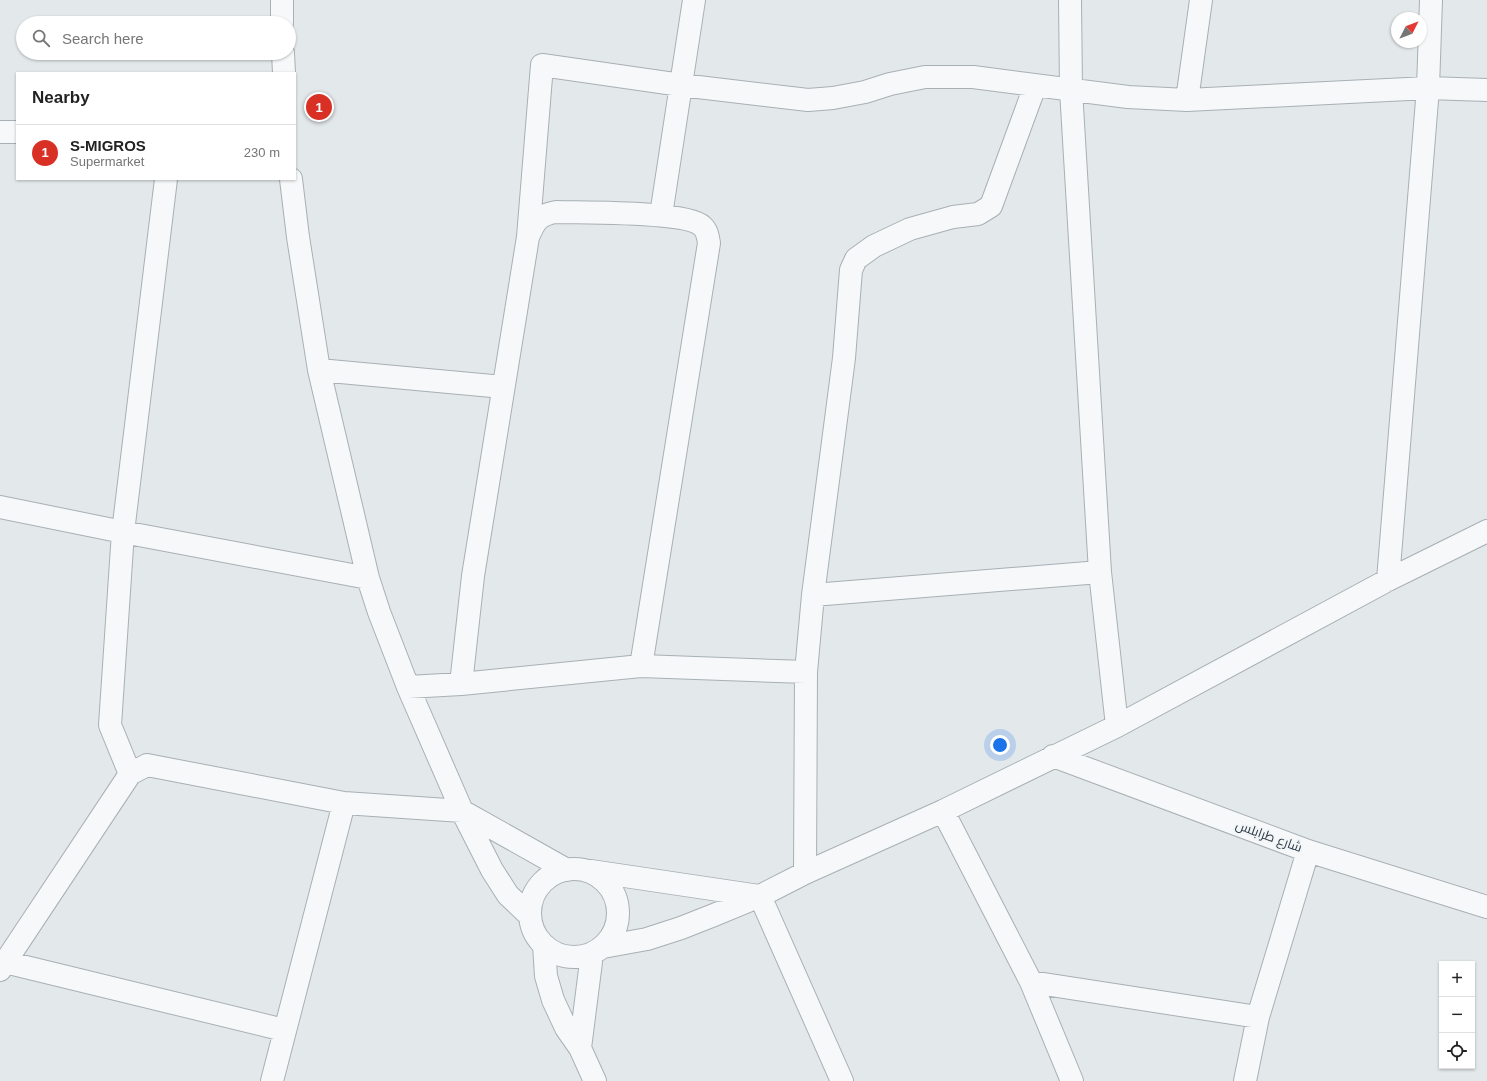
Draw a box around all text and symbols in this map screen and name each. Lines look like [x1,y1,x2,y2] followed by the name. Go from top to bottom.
[1391,12,1427,48] north arrow
[16,16,296,60] search box
[30,27,52,49] icon: search
[62,30,144,47] text: Search here
[32,88,90,107] text: Nearby
[306,92,332,122] pin: 1
[70,137,146,154] text: S-MIGROS
[41,145,49,160] text: 1
[244,145,280,160] text: 230 m
[70,154,144,169] text: Supermarket
[990,735,1010,755] your location
[1233,817,1304,856] street label: شارع طرابلس
[1439,961,1475,1069] map controls
[1439,961,1475,997] button: +
[1439,997,1475,1033] button: −
[1439,1033,1475,1069] button: locate

